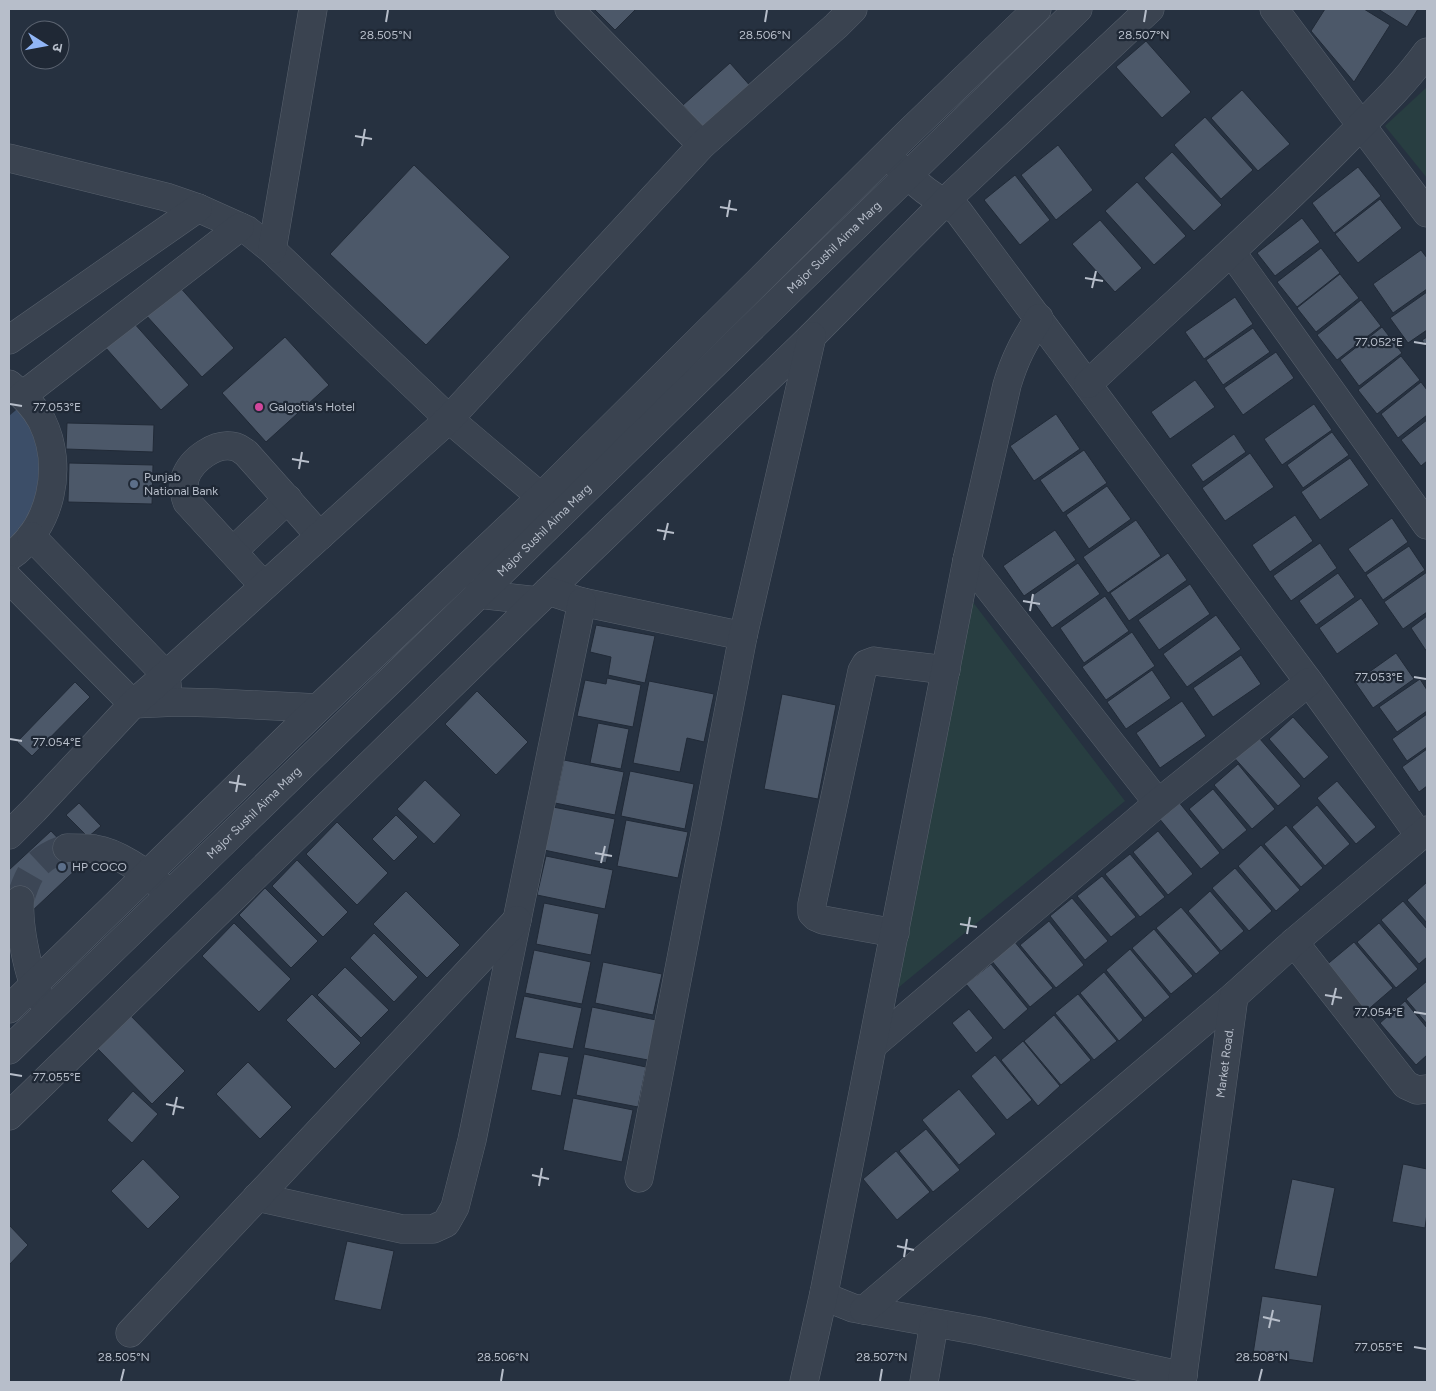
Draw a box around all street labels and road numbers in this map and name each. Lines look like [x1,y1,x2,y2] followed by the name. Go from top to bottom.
[784,198,884,296] street label: Major Sushil Aima Marg
[494,481,594,579] street label: Major Sushil Aima Marg
[204,764,304,862] street label: Major Sushil Aima Marg
[1213,1027,1237,1099] street label: Market Road.

